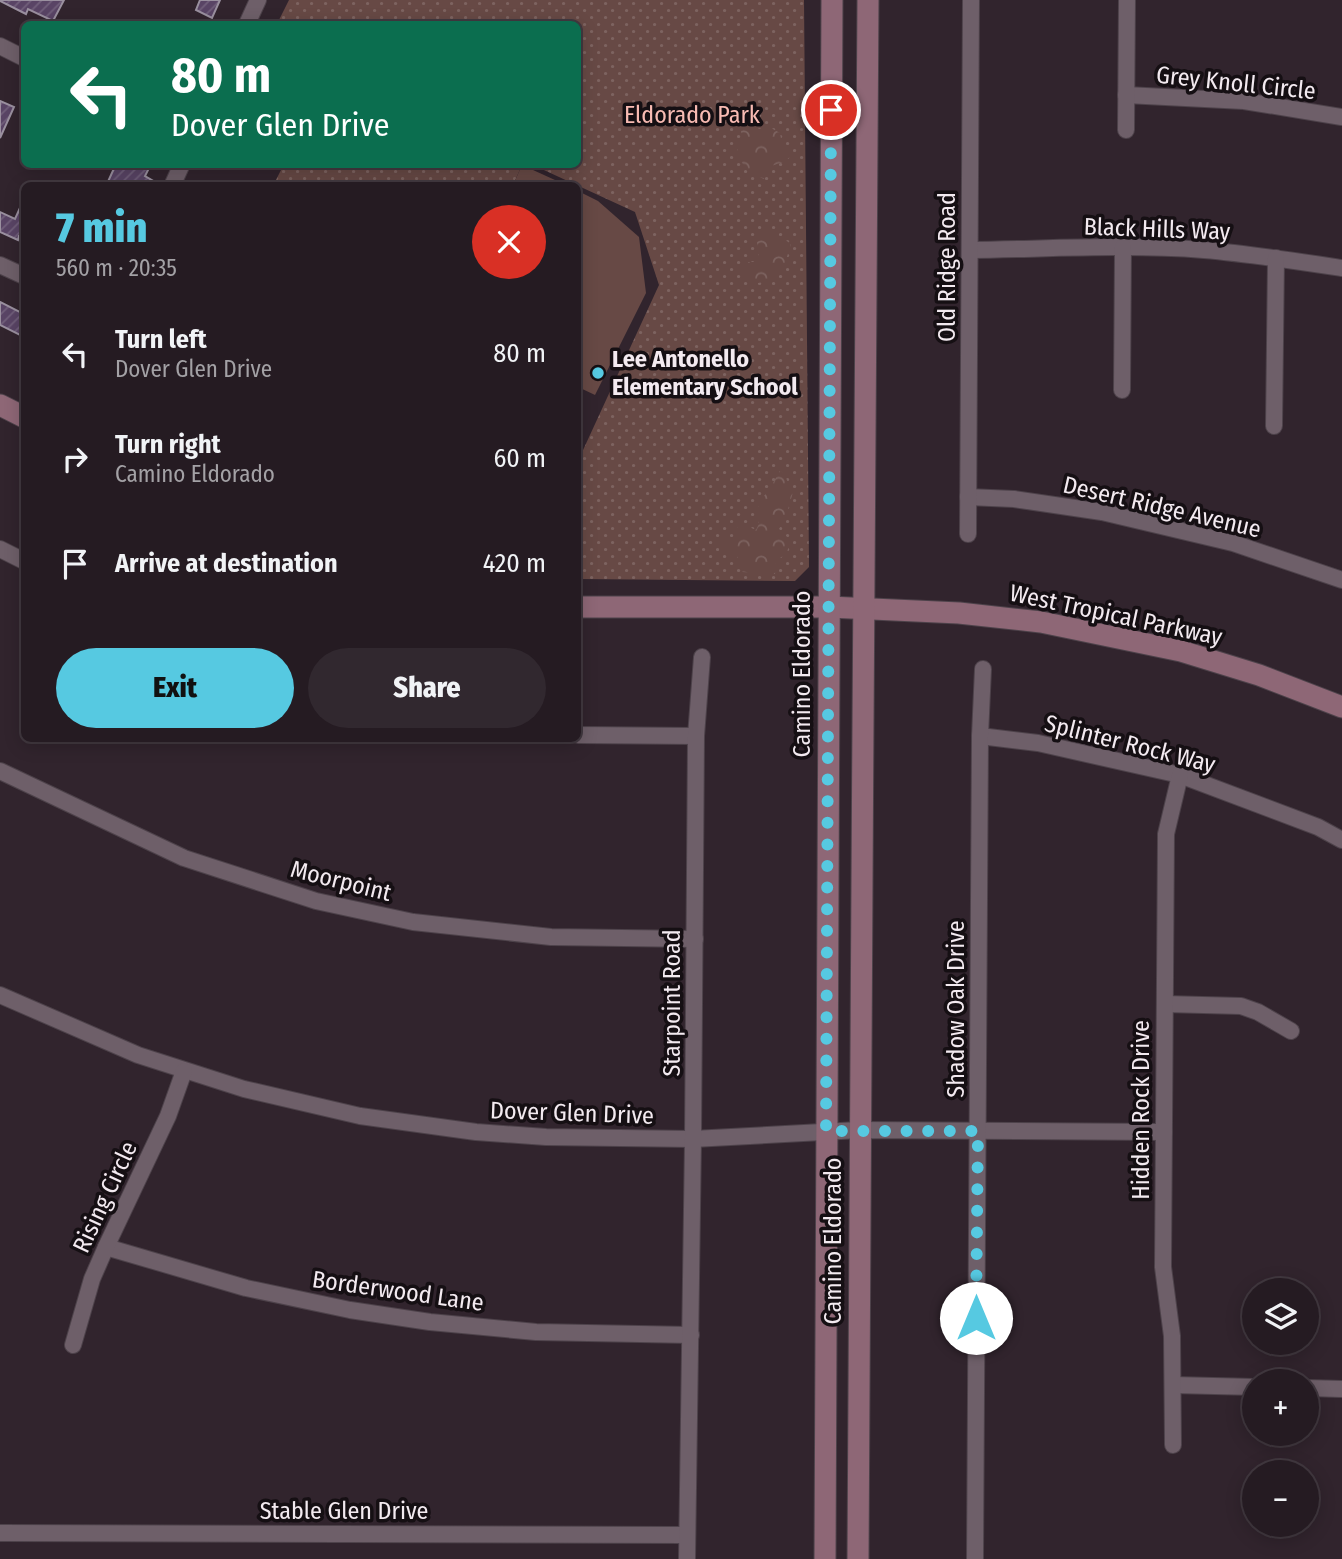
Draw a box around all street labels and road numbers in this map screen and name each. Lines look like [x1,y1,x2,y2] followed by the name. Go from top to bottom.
[1155,61,1317,105] street label: Grey Knoll Circle
[933,192,961,342] street label: Old Ridge Road
[1083,212,1231,246] street label: Black Hills Way
[1060,471,1264,543] street label: Desert Ridge Avenue
[1007,579,1225,651] street label: West Tropical Parkway
[788,591,816,757] street label: Camino Eldorado
[1042,709,1219,779] street label: Splinter Rock Way
[288,855,394,907] street label: Moorpoint
[942,920,970,1098] street label: Shadow Oak Drive
[658,929,686,1077] street label: Starpoint Road
[1127,1020,1155,1200] street label: Hidden Rock Drive
[490,1096,654,1130] street label: Dover Glen Drive
[67,1137,143,1257] street label: Rising Circle
[819,1158,847,1324] street label: Camino Eldorado
[311,1265,485,1317] street label: Borderwood Lane
[260,1497,428,1525] street label: Stable Glen Drive

